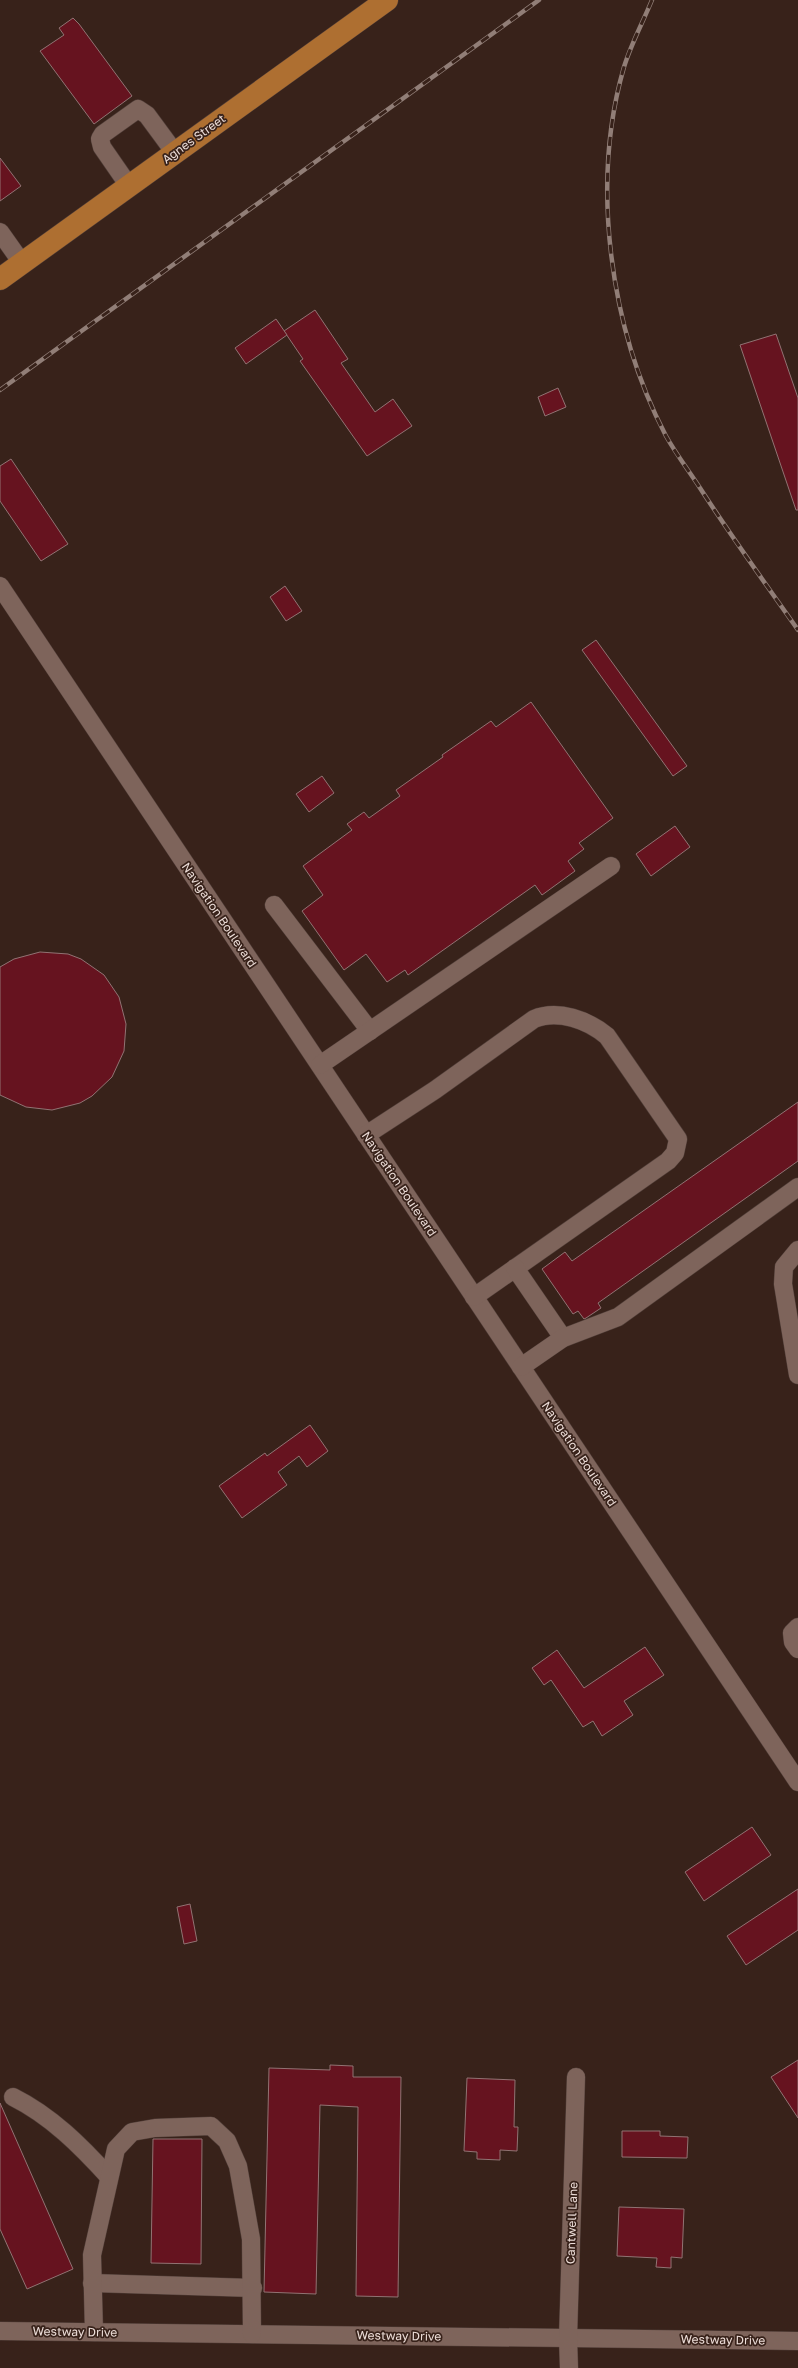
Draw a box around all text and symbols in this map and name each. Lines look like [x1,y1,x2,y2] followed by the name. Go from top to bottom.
[159,111,228,167] street label: Agnes Street
[179,859,260,970] street label: Navigation Boulevard
[359,1128,440,1239] street label: Navigation Boulevard
[539,1398,620,1509] street label: Navigation Boulevard
[563,2181,580,2264] street label: Cantwell Lane
[33,2323,118,2340] street label: Westway Drive
[357,2327,442,2344] street label: Westway Drive
[681,2331,766,2348] street label: Westway Drive

